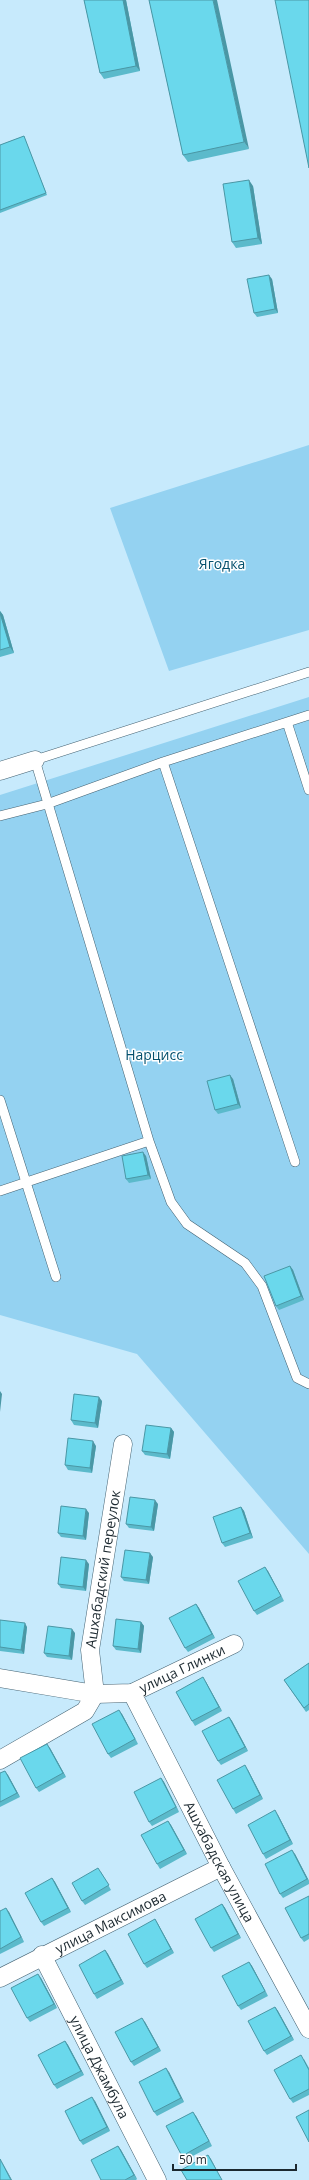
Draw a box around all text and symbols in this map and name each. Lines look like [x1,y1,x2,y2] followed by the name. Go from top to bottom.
[199,554,245,573] park label: Ягодка
[125,1045,183,1064] park label: Нарцисс
[80,1488,125,1649] street label: Ашхабадский переулок
[136,1640,228,1697] street label: улица Глинки
[180,1798,259,1925] street label: Ашхабадская улица
[52,1886,169,1958] street label: улица Максимова
[66,2012,134,2122] street label: улица Джамбула
[173,2146,296,2172] scale bar
[179,2151,207,2168] text: 50 m

